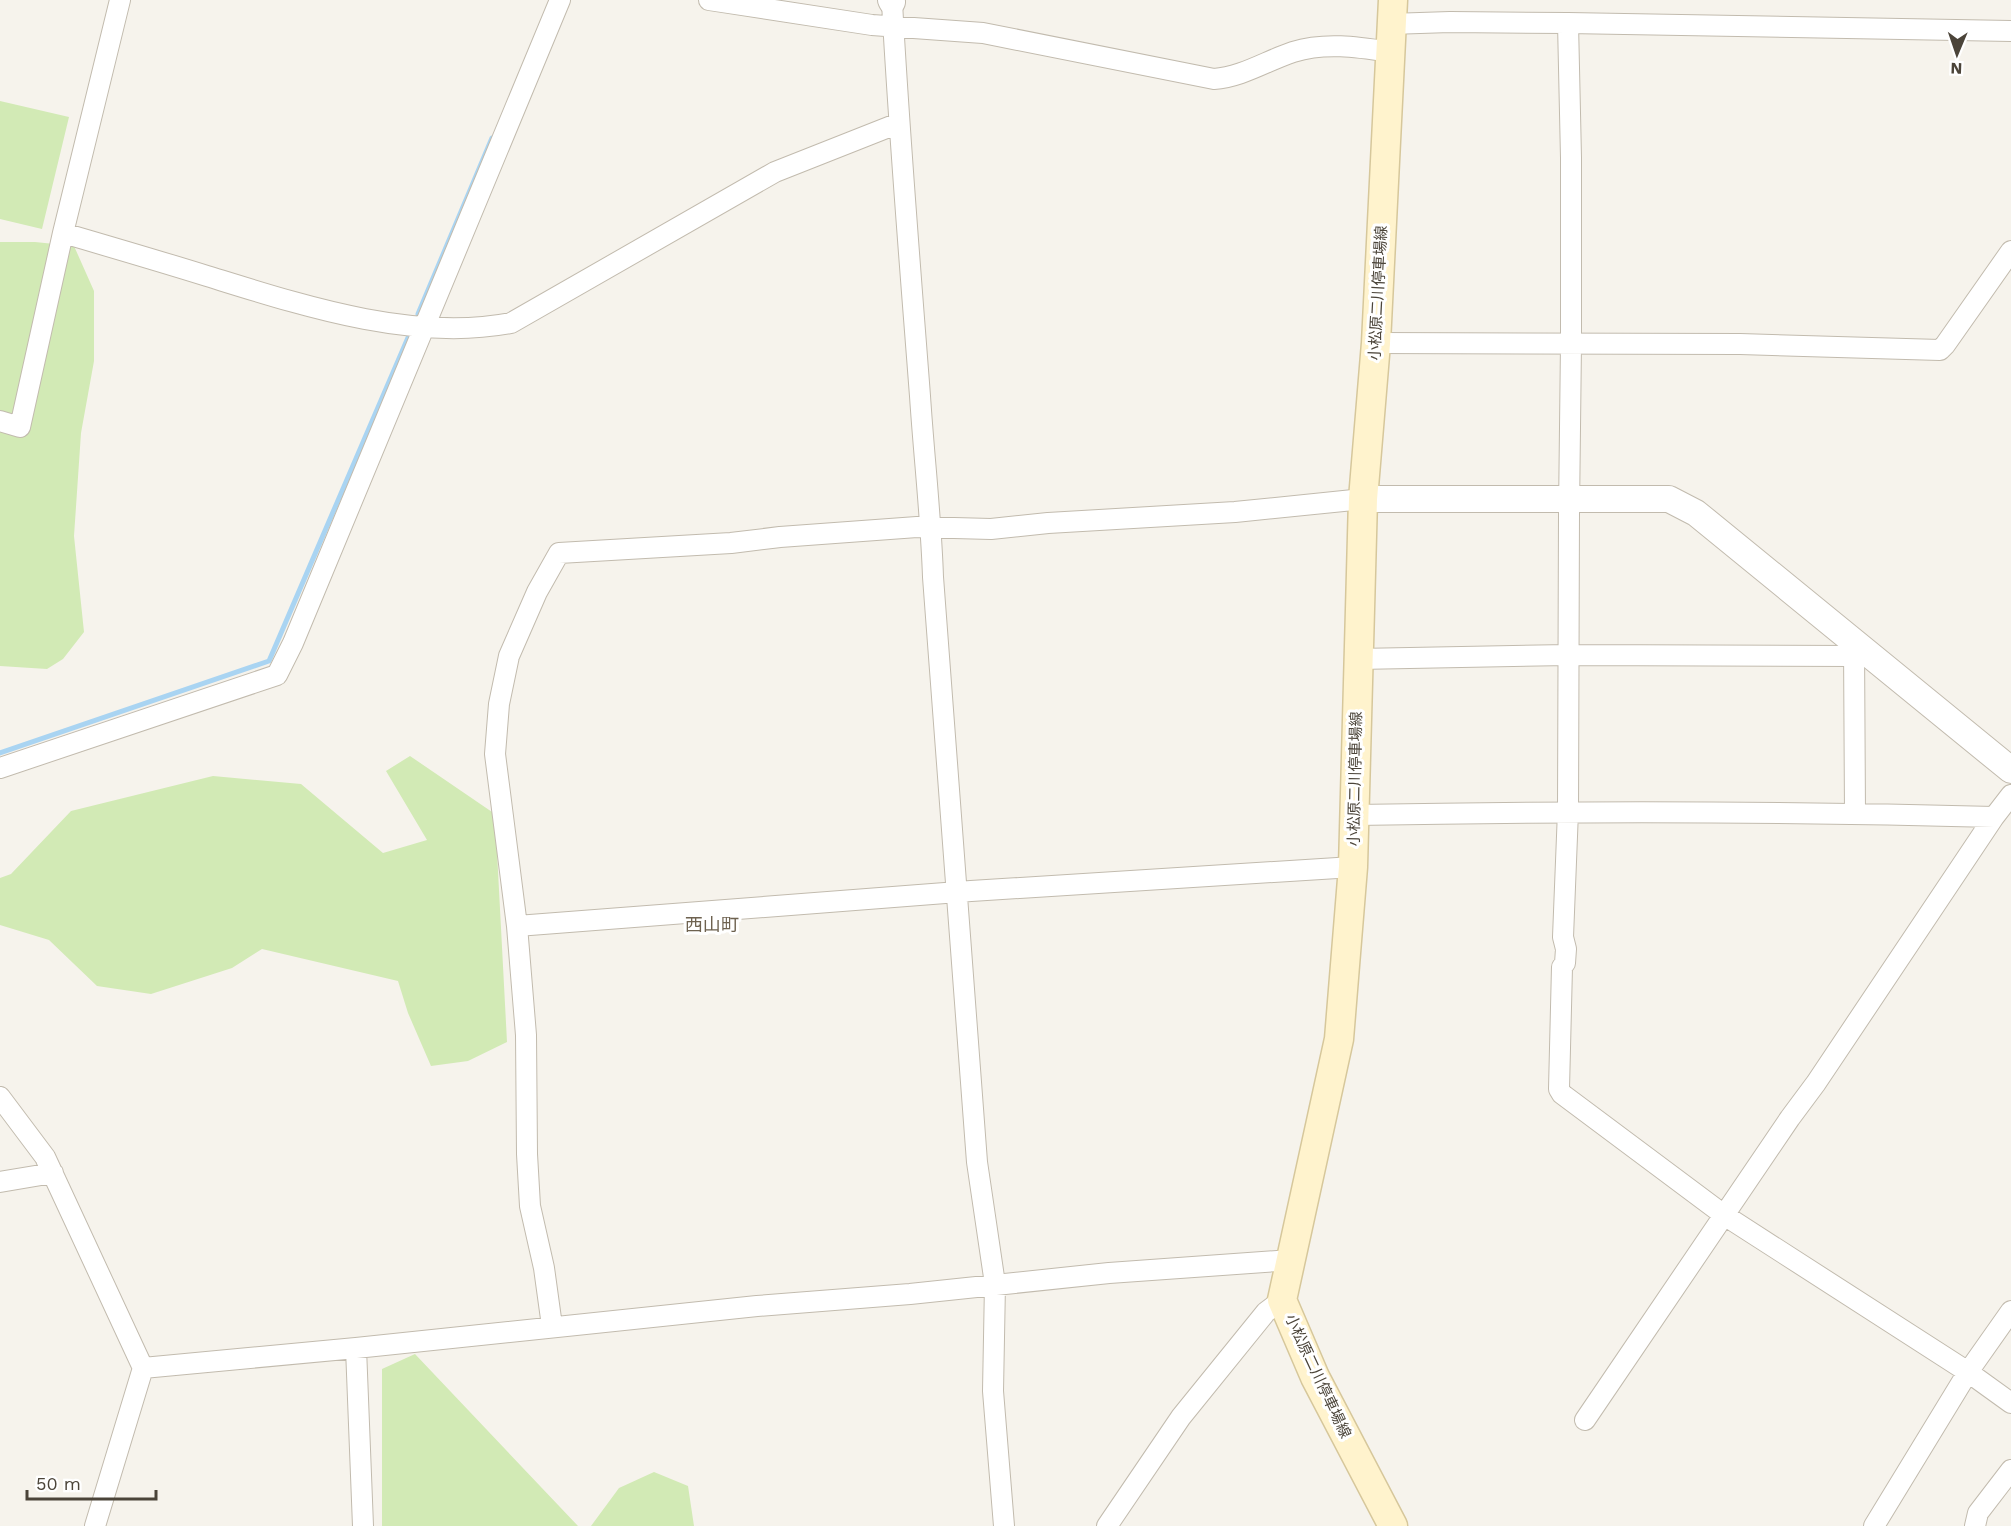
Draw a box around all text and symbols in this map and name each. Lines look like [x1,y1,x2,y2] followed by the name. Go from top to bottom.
[1927,24,1987,84] north arrow
[1950,59,1963,78] text: N
[1365,225,1391,361] street label: 小松原二川停車場線
[1345,711,1365,847] street label: 小松原二川停車場線
[685,914,739,935] district label: 西山町
[1281,1311,1355,1441] street label: 小松原二川停車場線
[27,1463,156,1501] scale bar
[36,1473,81,1494] text: 50 m

